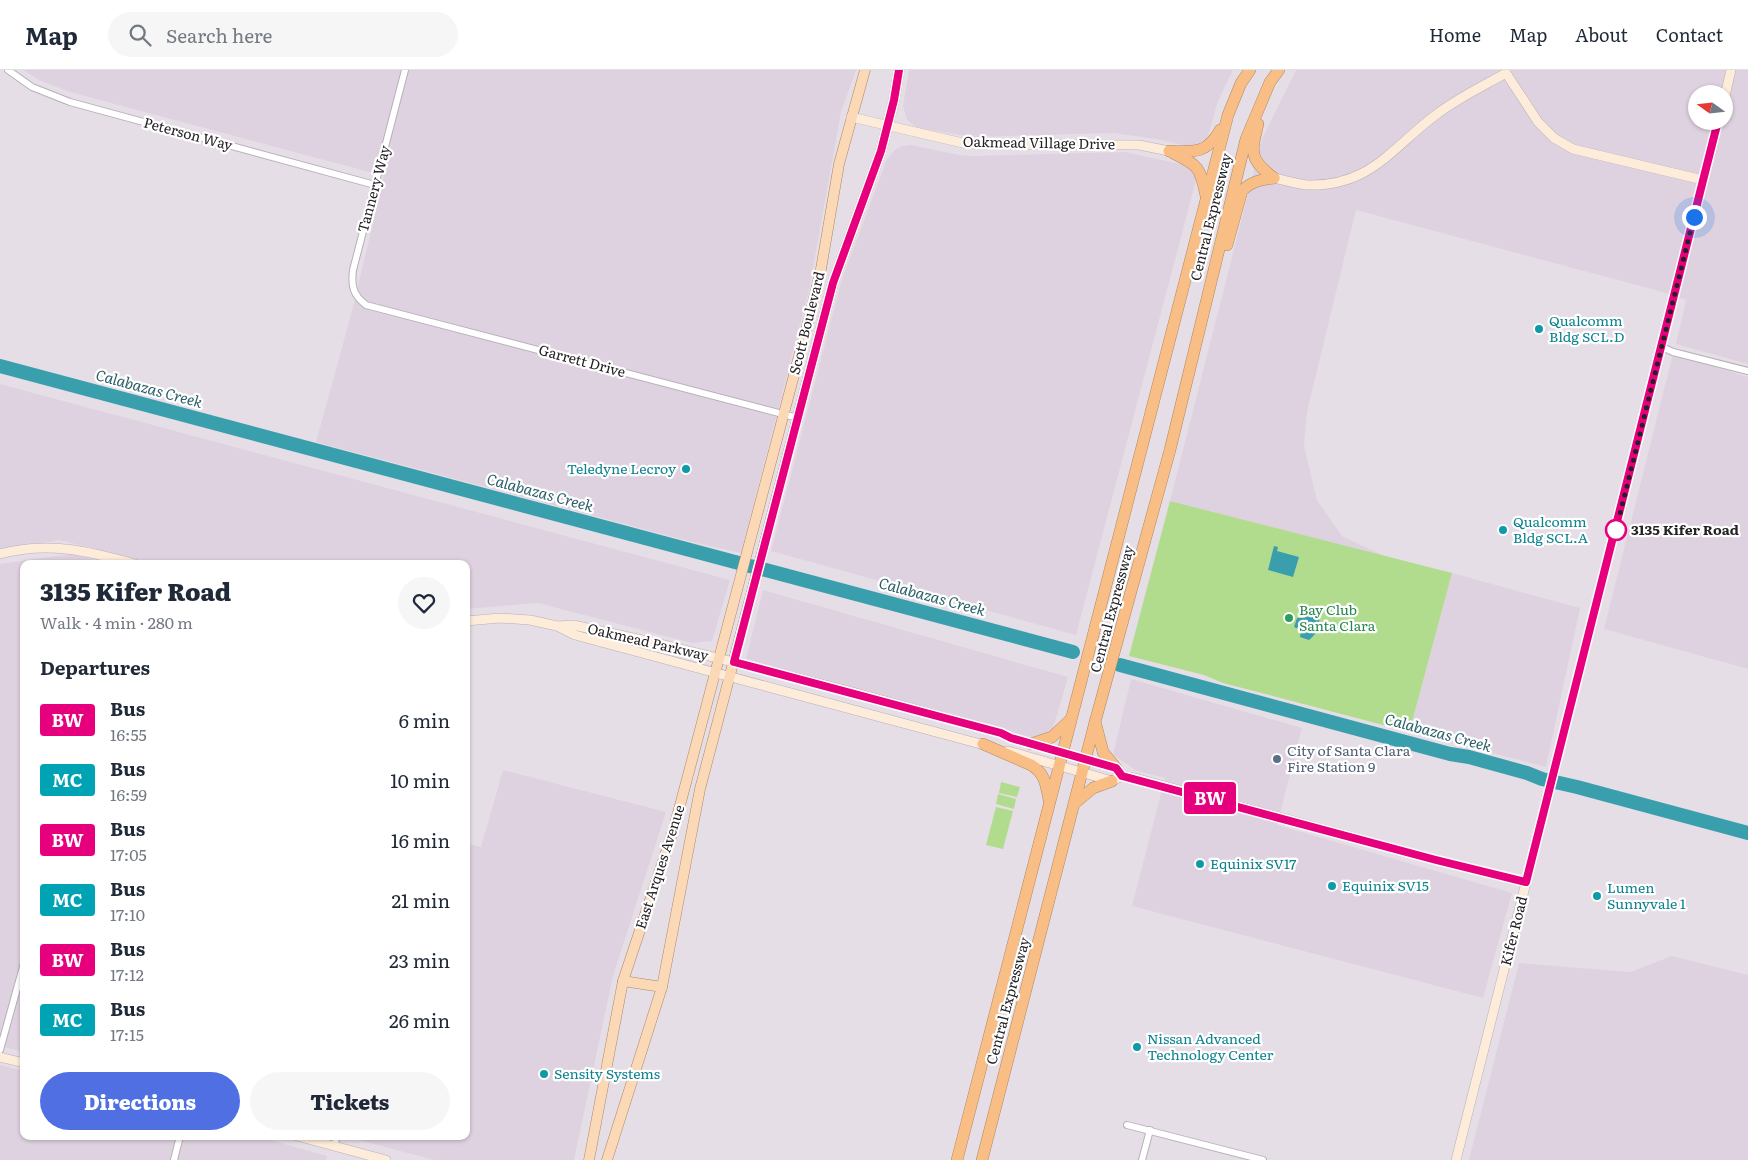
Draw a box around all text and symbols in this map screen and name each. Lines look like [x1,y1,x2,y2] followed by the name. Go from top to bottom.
[108,12,458,57] search box
[25,17,78,52] text: Map
[126,21,154,49] icon: search
[166,21,272,49] text: Search here
[1429,21,1481,48] text: Home
[1509,21,1547,48] text: Map
[1575,21,1628,48] text: About
[1656,21,1723,48] text: Contact
[1688,85,1732,130] north arrow
[1688,85,1733,130] map controls
[142,112,236,155] street label: Peterson Way
[963,131,1115,153] street label: Oakmead Village Drive
[352,142,395,235] street label: Tannery Way
[1184,150,1236,283] street label: Central Expressway
[1682,205,1707,230] your location
[784,269,829,377] street label: Scott Boulevard
[1549,310,1625,346] place label: Qualcomm Bldg SCL.D
[1533,323,1545,335] marker: Qualcomm Bldg SCL.D
[537,339,628,381] street label: Garrett Drive
[93,362,206,413] water label: Calabazas Creek
[567,458,677,478] place label: Teledyne Lecroy
[680,463,692,475] marker: Teledyne Lecroy
[484,466,597,517] water label: Calabazas Creek
[1513,511,1589,547] place label: Qualcomm Bldg SCL.A
[1605,519,1627,541] marker: 3135 Kifer Road
[1631,519,1739,539] place label: 3135 Kifer Road
[1497,524,1509,536] marker: Qualcomm Bldg SCL.A
[1084,542,1138,675] street label: Central Expressway
[876,570,989,621] water label: Calabazas Creek
[40,573,231,608] text: 3135 Kifer Road
[398,577,450,629] button: heart
[1299,599,1376,635] place label: Bay Club Santa Clara
[40,610,193,634] text: Walk · 4 min · 280 m
[1283,612,1295,624] marker: Bay Club Santa Clara
[586,617,712,665] street label: Oakmead Parkway
[40,653,150,681] text: Departures
[110,694,145,722] text: Bus
[52,706,84,733] text: BW
[399,706,450,734] text: 6 min
[1382,706,1495,757] water label: Calabazas Creek
[110,722,147,746] text: 16:55
[1287,740,1411,776] place label: City of Santa Clara Fire Station 9
[1271,753,1283,765] marker: City of Santa Clara Fire Station 9
[110,754,145,782] text: Bus
[52,766,83,793] text: MC
[390,766,450,794] text: 10 min
[110,782,147,806] text: 16:59
[1188,782,1232,814] line badge: BW
[1194,784,1226,811] text: BW
[629,802,689,932] street label: East Arques Avenue
[110,814,145,842] text: Bus
[52,826,84,853] text: BW
[391,826,450,854] text: 16 min
[110,842,147,866] text: 17:05
[1210,853,1296,873] place label: Equinix SV17
[1194,858,1206,870] marker: Equinix SV17
[110,874,145,902] text: Bus
[1342,875,1429,895] place label: Equinix SV15
[1607,877,1686,913] place label: Lumen Sunnyvale 1
[1326,880,1338,892] marker: Equinix SV15
[52,886,83,913] text: MC
[391,886,450,914] text: 21 min
[1591,890,1603,902] marker: Lumen Sunnyvale 1
[1495,893,1531,968] street label: Kifer Road
[110,902,145,926] text: 17:10
[110,934,145,962] text: Bus
[980,934,1034,1067] street label: Central Expressway
[52,946,84,973] text: BW
[389,946,450,974] text: 23 min
[110,962,144,986] text: 17:12
[110,994,145,1022] text: Bus
[52,1006,83,1033] text: MC
[389,1006,450,1034] text: 26 min
[110,1022,144,1046] text: 17:15
[1147,1028,1274,1064] place label: Nissan Advanced Technology Center
[1131,1041,1143,1053] marker: Nissan Advanced Technology Center
[554,1063,660,1083] place label: Sensity Systems
[538,1068,550,1080] marker: Sensity Systems
[40,1072,240,1130] button: Directions
[250,1072,450,1130] button: Tickets

